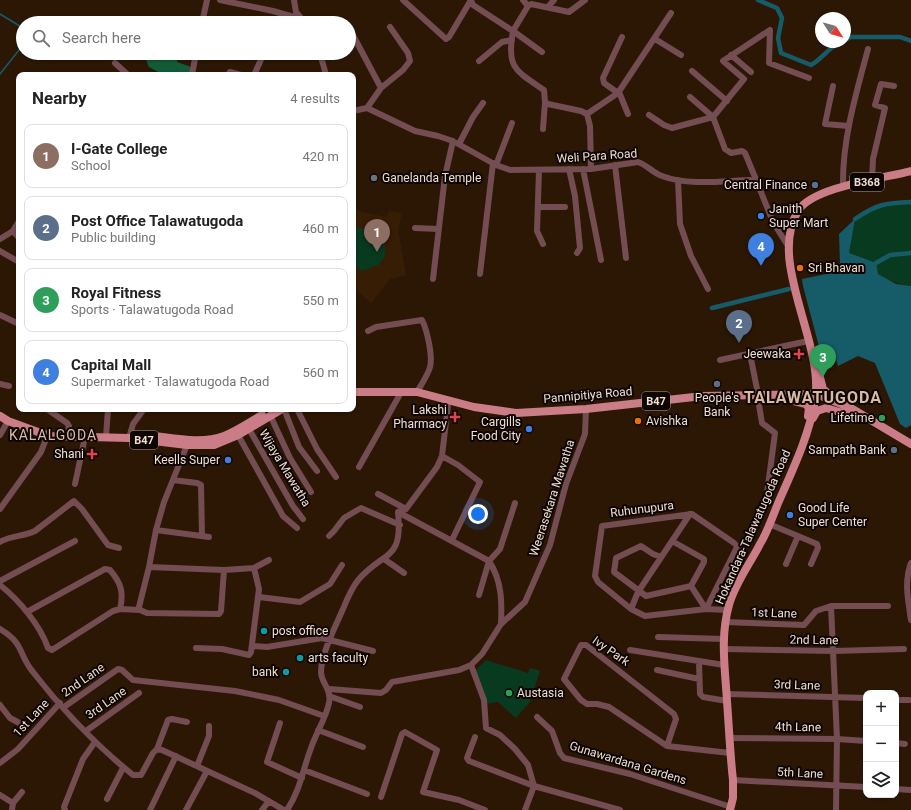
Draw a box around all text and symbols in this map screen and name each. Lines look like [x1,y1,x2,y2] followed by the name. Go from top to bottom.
[815,12,851,48] north arrow
[16,16,356,60] search box
[30,27,52,49] icon: search
[62,29,141,47] text: Search here
[32,88,87,108] text: Nearby
[290,91,340,106] text: 4 results
[71,140,167,158] text: I-Gate College
[556,146,638,166] street label: Weli Para Road
[42,149,50,164] text: 1
[302,149,339,164] text: 420 m
[71,158,111,173] text: School
[382,171,481,185] place label: Ganelanda Temple
[369,173,379,183] marker: Ganelanda Temple
[850,173,884,191] road number: B368
[724,178,807,192] place label: Central Finance
[810,180,820,190] marker: Central Finance
[769,202,828,230] place label: Janith Super Mart
[756,211,766,221] marker: Janith Super Mart
[71,212,243,230] text: Post Office Talawatugoda
[364,219,390,252] pin: 1
[42,221,50,236] text: 2
[302,221,339,236] text: 460 m
[71,230,156,245] text: Public building
[748,233,774,266] pin: 4
[808,261,865,275] place label: Sri Bhavan
[795,263,805,273] marker: Sri Bhavan
[71,284,161,302] text: Royal Fitness
[42,293,50,308] text: 3
[302,293,339,308] text: 550 m
[71,302,233,317] text: Sports · Talawatugoda Road
[726,310,752,343] pin: 2
[810,344,836,377] pin: 3
[743,347,791,361] place label: Jeewaka
[794,349,804,359] marker: Jeewaka
[71,356,151,374] text: Capital Mall
[42,365,50,380] text: 4
[302,365,339,380] text: 560 m
[71,374,269,389] text: Supermarket · Talawatugoda Road
[712,379,722,389] marker: People's Bank
[543,384,633,406] street label: Pannipitiya Road
[744,388,882,407] district label: TALAWATUGODA
[695,391,739,419] place label: People's Bank
[642,392,670,410] road number: B47
[393,403,447,431] place label: Lakshi Pharmacy
[830,411,874,425] place label: Lifetime
[450,412,460,422] marker: Lakshi Pharmacy
[877,413,887,423] marker: Lifetime
[646,414,688,428] place label: Avishka
[471,415,521,443] place label: Cargills Food City
[633,416,643,426] marker: Avishka
[524,424,534,434] marker: Cargills Food City
[9,427,97,443] district label: KALALGODA
[256,427,314,509] street label: Wijaya Mawatha
[130,431,158,449] road number: B47
[527,438,577,558] street label: Weerasekara Mawatha
[808,443,887,457] place label: Sampath Bank
[889,445,899,455] marker: Sampath Bank
[54,447,84,461] place label: Shani
[713,448,793,606] street label: Hokandara-Talawatugoda Road
[87,449,97,459] marker: Shani
[154,453,220,467] place label: Keells Super
[223,455,233,465] marker: Keells Super
[609,498,675,520] street label: Ruhunupura
[798,501,867,529] place label: Good Life Super Center
[468,504,488,524] your location
[785,510,795,520] marker: Good Life Super Center
[751,605,797,621] street label: 1st Lane
[272,624,328,638] place label: post office
[259,626,269,636] marker: post office
[590,633,633,669] street label: Ivy Park
[789,633,839,647] street label: 2nd Lane
[308,651,368,665] place label: arts faculty
[295,653,305,663] marker: arts faculty
[59,660,107,700] street label: 2nd Lane
[252,665,279,679] place label: bank
[281,667,291,677] marker: bank
[774,677,820,693] street label: 3rd Lane
[83,684,129,722] street label: 3rd Lane
[517,686,564,700] place label: Austasia
[504,688,514,698] marker: Austasia
[863,690,899,798] map controls
[863,690,899,726] button: +
[10,696,52,740] street label: 1st Lane
[775,720,821,734] street label: 4th Lane
[863,726,899,762] button: −
[568,739,688,787] street label: Gunawardana Gardens
[863,762,899,798] button: layers
[777,765,823,781] street label: 5th Lane

